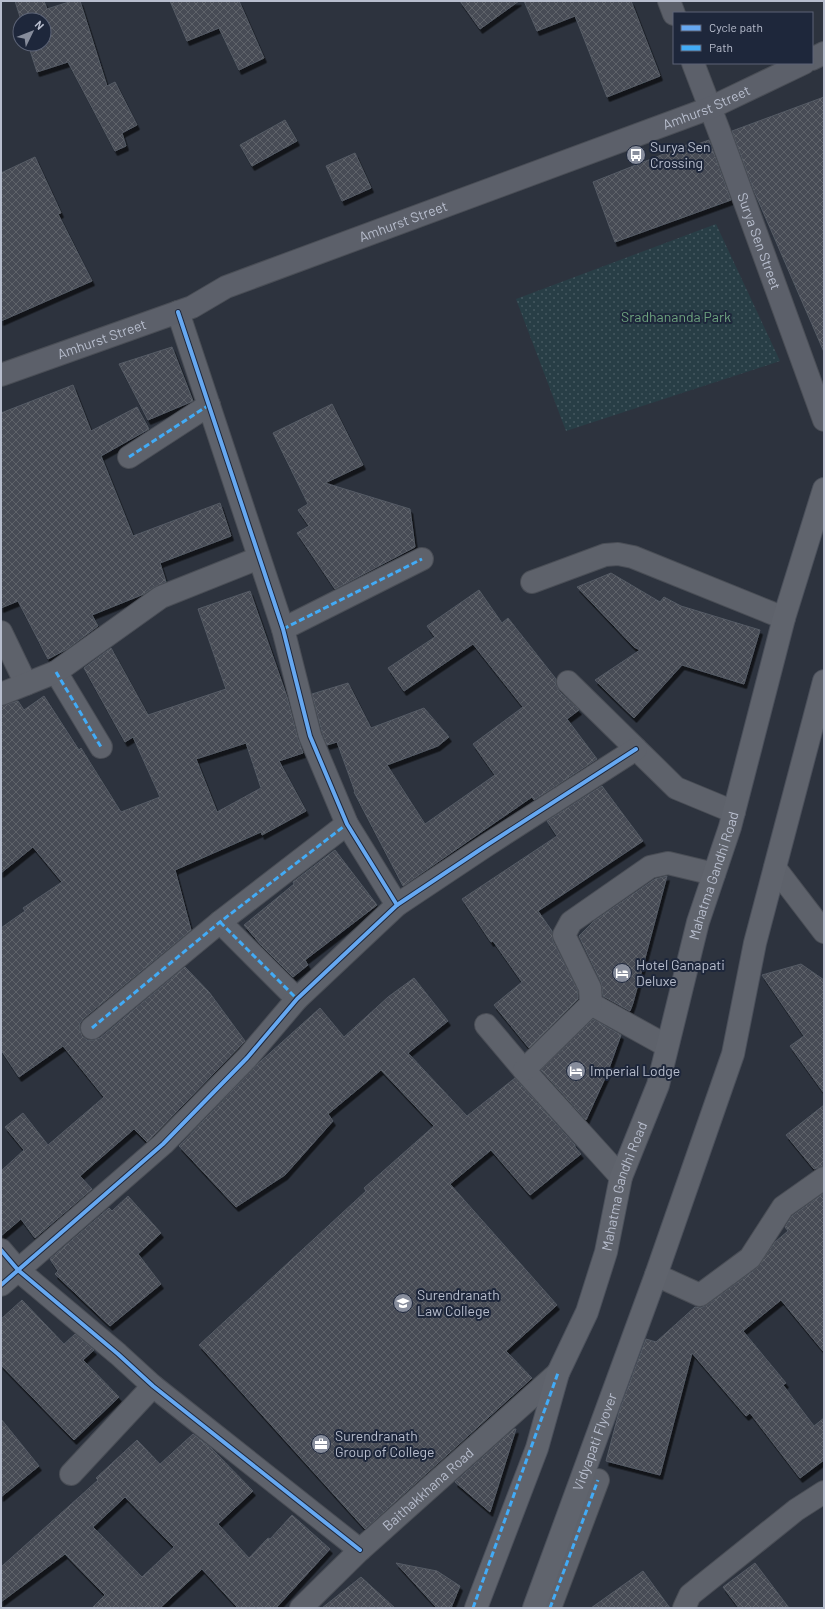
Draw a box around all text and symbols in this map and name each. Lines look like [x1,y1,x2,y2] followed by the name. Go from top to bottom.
[12,12,52,52] north arrow
[673,12,813,64] legend
[32,18,47,32] text: N
[709,20,763,34] text: Cycle path
[709,40,733,54] text: Path
[660,81,753,133] street label: Amhurst Street
[650,138,711,171] place label: Surya Sen Crossing
[625,144,647,166] bus stop icon: Surya Sen Crossing
[734,190,785,292] street label: Surya Sen Street
[356,197,450,245] street label: Amhurst Street
[621,308,731,325] park label: Sradhananda Park
[55,315,148,362] street label: Amhurst Street
[685,809,742,942] street label: Mahatma Gandhi Road
[636,956,725,989] place label: Hotel Ganapati Deluxe
[611,962,633,984] hotel icon: Hotel Ganapati Deluxe
[565,1060,587,1082] hotel icon: Imperial Lodge
[590,1062,680,1079] place label: Imperial Lodge
[597,1119,650,1252] street label: Mahatma Gandhi Road
[417,1286,500,1319] place label: Surendranath Law College
[392,1292,414,1314] school or university icon: Surendranath Law College
[569,1390,620,1493] street label: Vidyapati Flyover
[335,1427,435,1460] place label: Surendranath Group of College
[310,1433,332,1455] office icon: Surendranath Group of College
[379,1444,477,1534] street label: Baithakkhana Road

